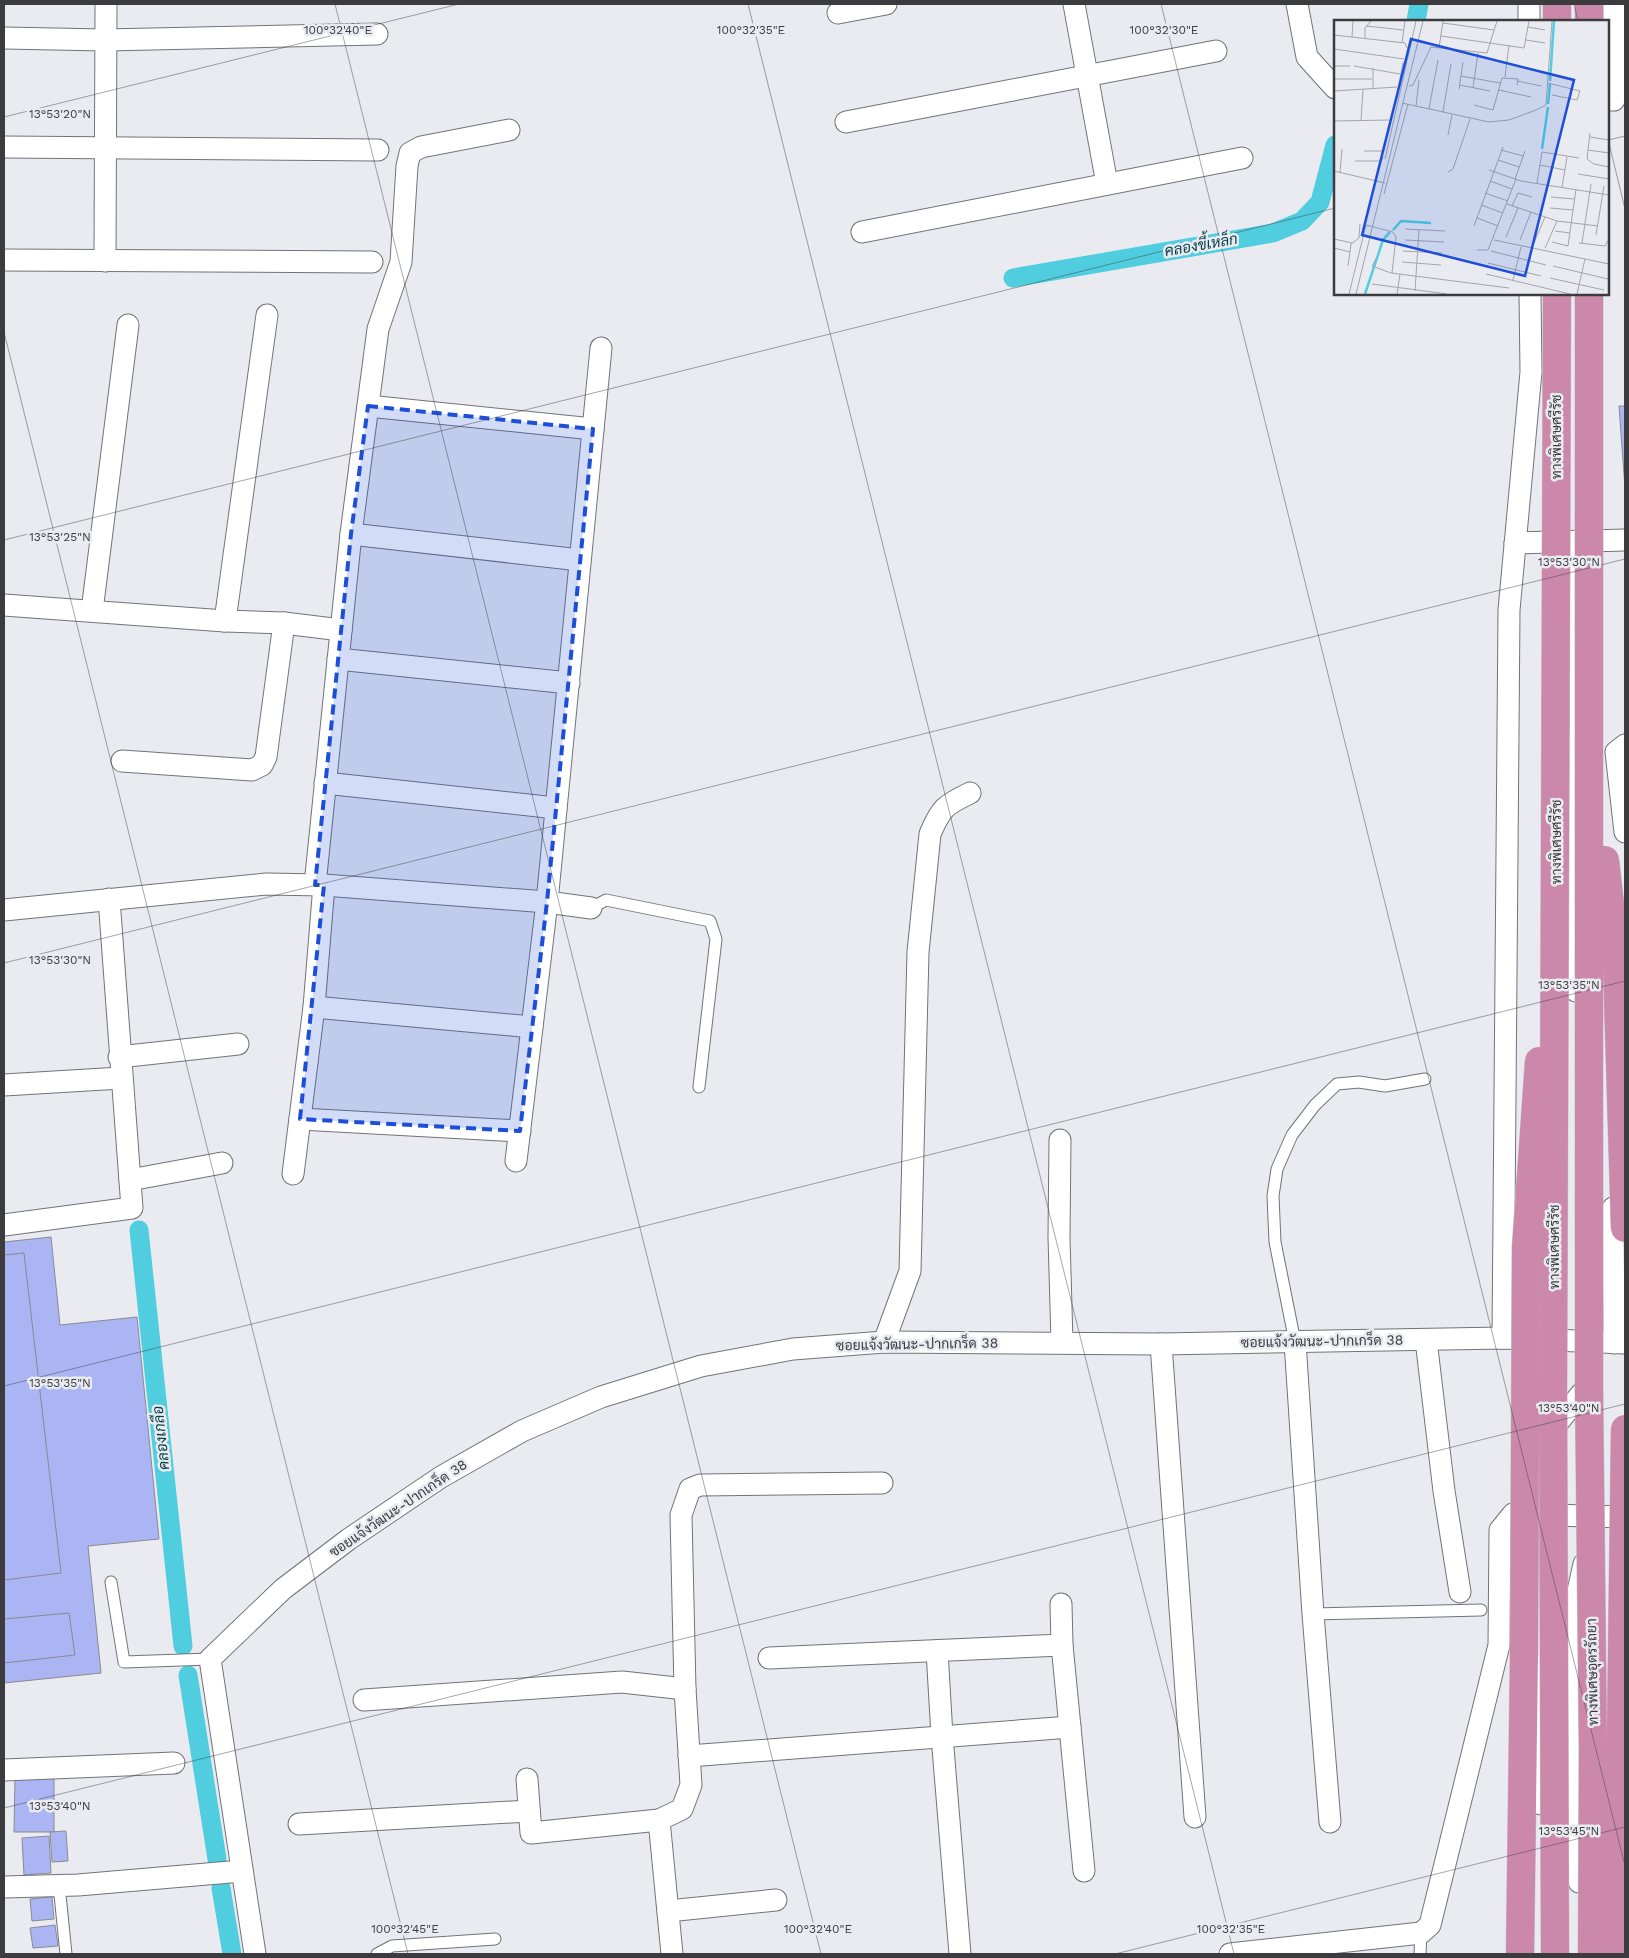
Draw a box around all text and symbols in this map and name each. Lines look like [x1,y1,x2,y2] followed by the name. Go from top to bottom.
[1334,20,1609,295] inset map
[304,23,372,37] text: 100°32'40"E
[717,23,786,37] text: 100°32'35"E
[1130,23,1199,37] text: 100°32'30"E
[29,107,91,121] text: 13°53'20"N
[1162,224,1239,260] water label: คลองขี้เหล็ก
[1547,394,1564,480] street label: ทางพิเศษศรีรัช
[29,530,91,544] text: 13°53'25"N
[1538,555,1600,569] text: 13°53'30"N
[1547,799,1564,885] street label: ทางพิเศษศรีรัช
[29,953,91,967] text: 13°53'30"N
[1538,978,1600,992] text: 13°53'35"N
[1545,1204,1562,1290] street label: ทางพิเศษศรีรัช
[1241,1331,1403,1350] street label: ซอยแจ้งวัฒนะ-ปากเกร็ด 38
[836,1334,998,1353] street label: ซอยแจ้งวัฒนะ-ปากเกร็ด 38
[29,1376,91,1390] text: 13°53'35"N
[1538,1401,1600,1415] text: 13°53'40"N
[148,1405,173,1471] water label: คลองเกลือ
[326,1455,470,1560] street label: ซอยแจ้งวัฒนะ-ปากเกร็ด 38
[1583,1618,1603,1726] street label: ทางพิเศษอุดรรัถยา
[29,1799,91,1813] text: 13°53'40"N
[1539,1824,1599,1838] text: 13°53'45"N
[371,1922,439,1936] text: 100°32'45"E
[784,1922,852,1936] text: 100°32'40"E
[1197,1922,1266,1936] text: 100°32'35"E

